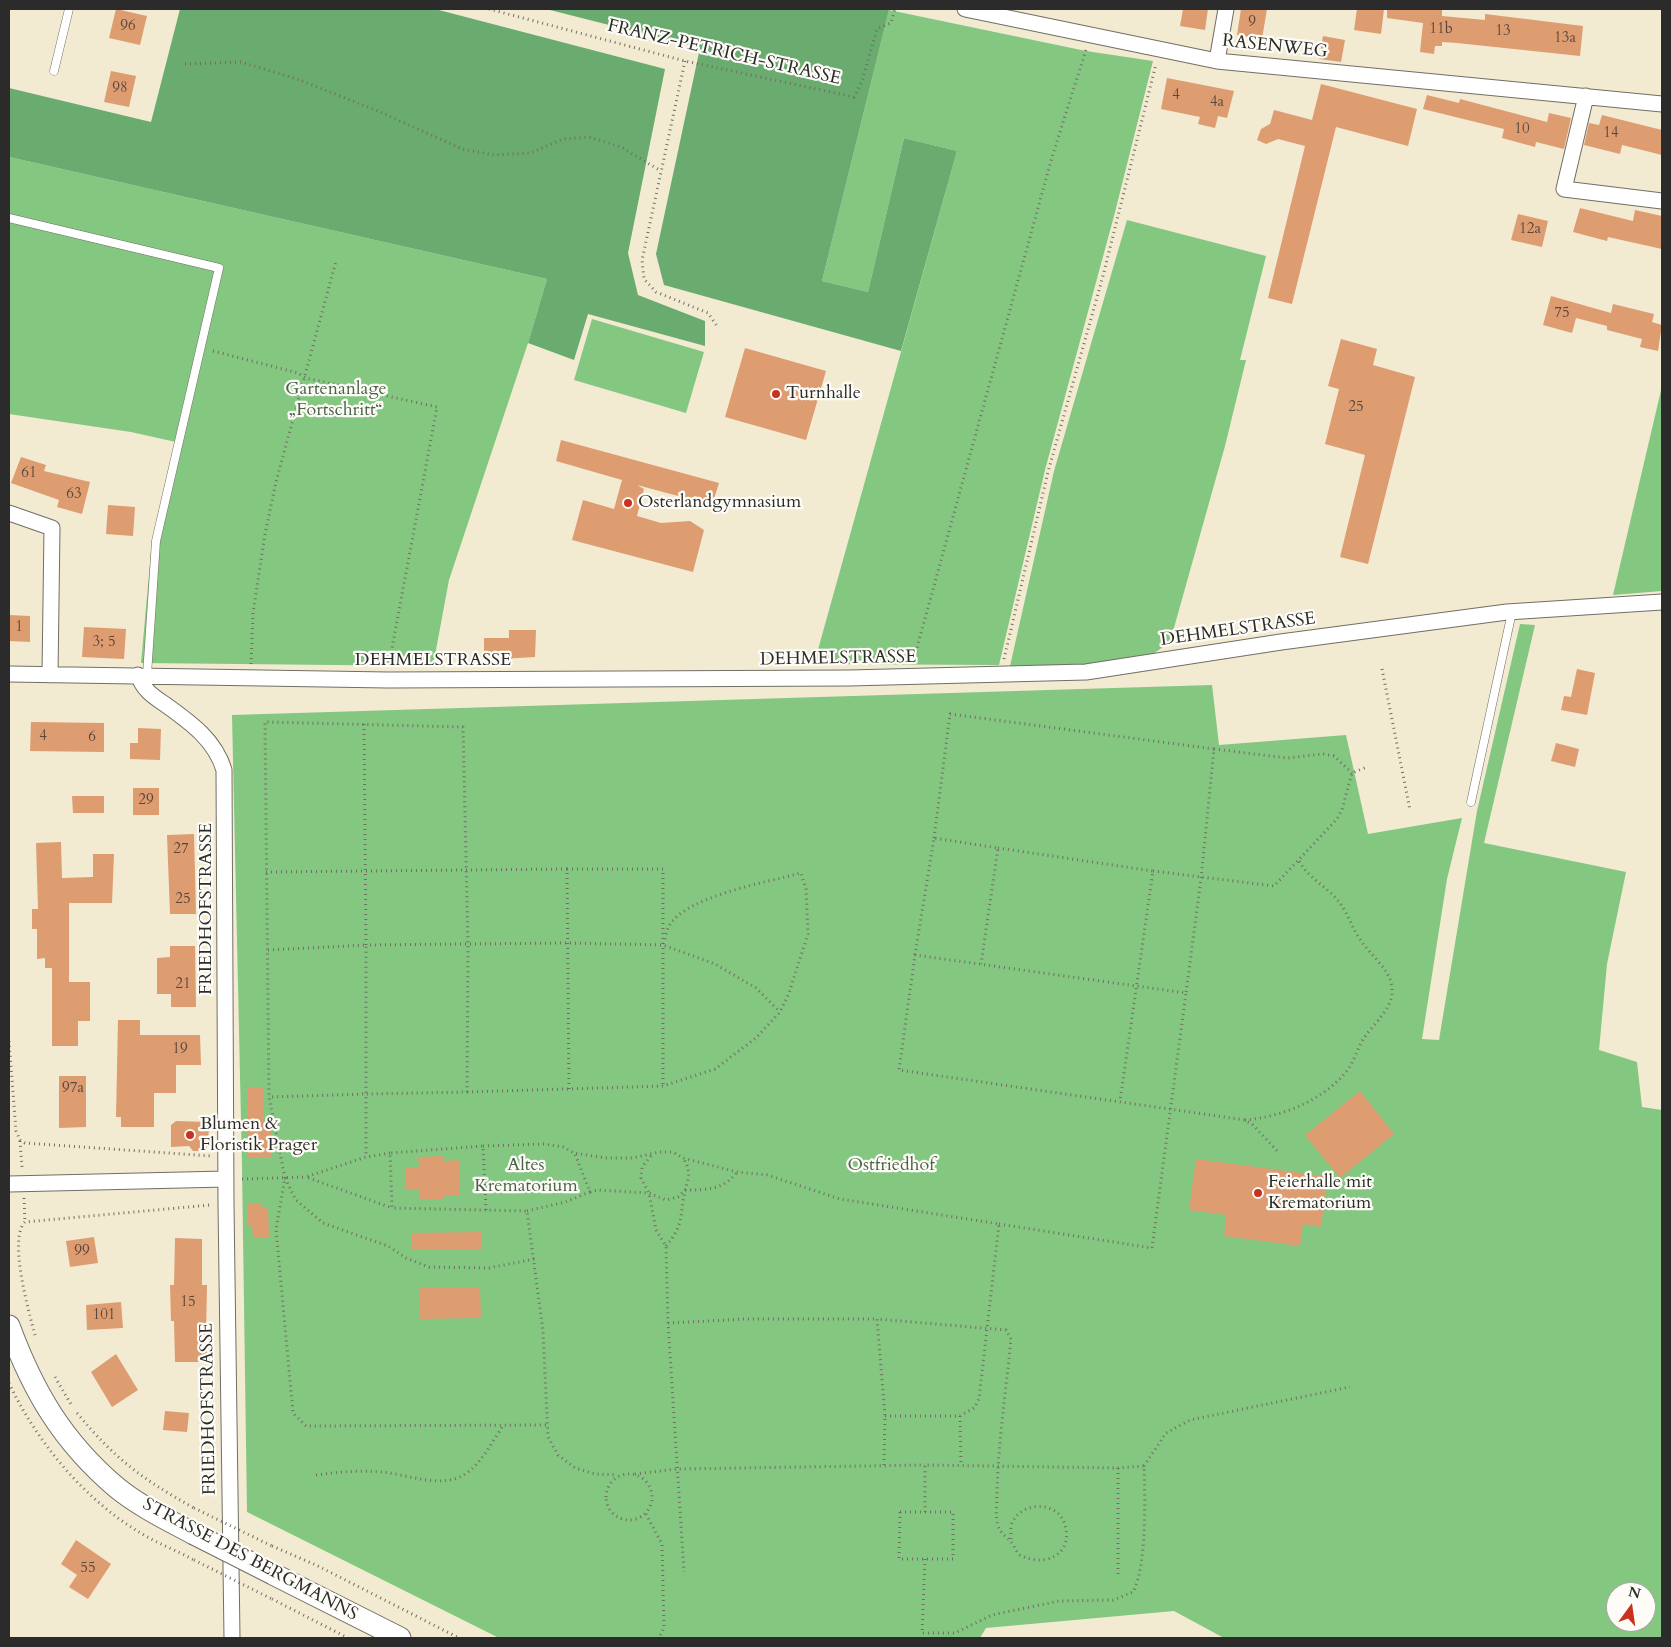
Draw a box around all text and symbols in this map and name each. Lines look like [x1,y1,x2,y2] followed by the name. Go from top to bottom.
[1248,14,1256,32] house number: 9
[605,16,843,90] street label: FRANZ-PETRICH-STRASSE
[120,18,136,36] house number: 96
[1429,21,1453,39] house number: 11b
[1495,23,1511,41] house number: 13
[1554,30,1576,48] house number: 13a
[1221,31,1329,63] street label: RASENWEG
[112,80,128,98] house number: 98
[1172,87,1180,105] house number: 4
[1210,94,1224,112] house number: 4a
[1514,121,1530,139] house number: 10
[1603,125,1619,143] house number: 14
[1519,221,1541,239] house number: 12a
[1554,305,1570,323] house number: 75
[285,379,387,422] park label: Gartenanlage „Fortschritt“
[786,383,861,405] place label: Turnhalle
[770,388,782,400] marker: Turnhalle
[1348,399,1364,417] house number: 25
[21,465,37,483] house number: 61
[66,486,82,504] house number: 63
[638,492,801,514] place label: Osterlandgymnasium
[622,497,634,509] marker: Osterlandgymnasium
[1159,608,1317,652] street label: DEHMELSTRASSE
[15,619,23,637] house number: 1
[92,634,116,652] house number: 3; 5
[760,647,916,671] street label: DEHMELSTRASSE
[355,650,511,672] street label: DEHMELSTRASSE
[39,728,47,746] house number: 4
[88,729,96,747] house number: 6
[138,792,154,810] house number: 29
[196,823,218,995] street label: FRIEDHOFSTRASSE
[173,841,189,859] house number: 27
[175,891,191,909] house number: 25
[175,976,191,994] house number: 21
[172,1041,188,1059] house number: 19
[62,1080,84,1098] house number: 97a
[200,1114,317,1156] place label: Blumen & Floristik Prager
[184,1129,196,1141] marker: Blumen & Floristik Prager
[474,1155,578,1198] park label: Altes Krematorium
[847,1155,935,1177] park label: Ostfriedhof
[1268,1172,1372,1214] place label: Feierhalle mit Krematorium
[1252,1187,1264,1199] marker: Feierhalle mit Krematorium
[74,1243,90,1261] house number: 99
[180,1294,196,1312] house number: 15
[92,1307,116,1325] house number: 101
[197,1323,221,1495] street label: FRIEDHOFSTRASSE
[139,1494,361,1626] street label: STRASSE DES BERGMANNS
[80,1560,96,1578] house number: 55
[1606,1582,1656,1632] north arrow
[1626,1582,1643,1604] text: N

